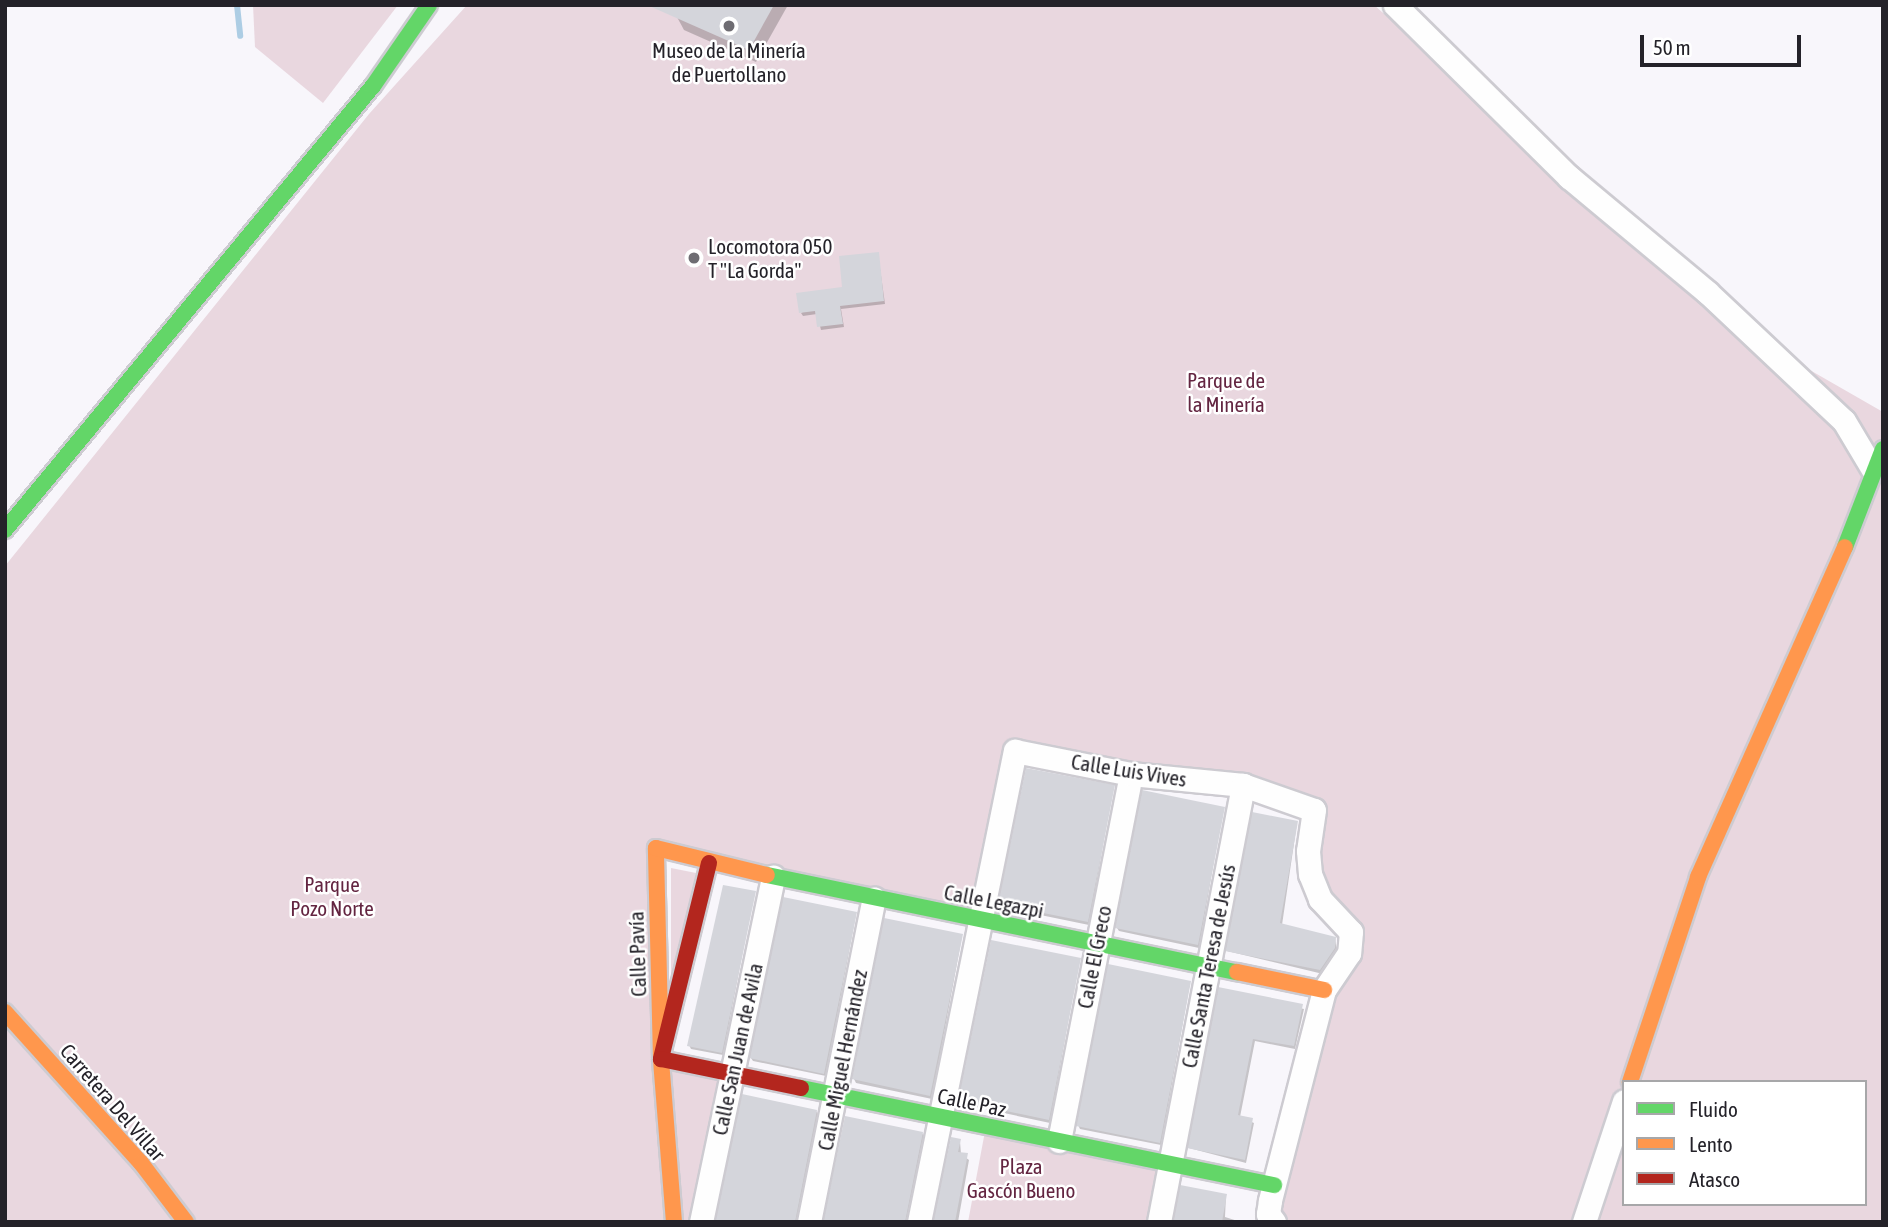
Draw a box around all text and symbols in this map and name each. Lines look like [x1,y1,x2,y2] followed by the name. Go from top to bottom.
[721,18,737,34] marker: Museo de la Minería de Puertollano
[1643,21,1804,65] scale bar
[1653,35,1691,59] text: 50 m
[652,37,806,87] place label: Museo de la Minería de Puertollano
[708,233,832,283] place label: Locomotora 050 T "La Gorda"
[686,250,702,266] marker: Locomotora 050 T "La Gorda"
[1187,367,1265,417] park label: Parque de la Minería
[1070,748,1188,792] street label: Calle Luis Vives
[1176,862,1240,1070] street label: Calle Santa Teresa de Jesús
[290,871,374,921] park label: Parque Pozo Norte
[942,879,1046,923] street label: Calle Legazpi
[1072,903,1116,1011] street label: Calle El Greco
[623,911,651,997] street label: Calle Pavía
[706,961,768,1137] street label: Calle San Juan de Avila
[812,967,872,1153] street label: Calle Miguel Hernández
[55,1038,171,1166] street label: Carretera Del Villar
[1622,1080,1867,1206] legend
[935,1082,1009,1122] street label: Calle Paz
[1689,1097,1738,1121] text: Fluido
[1689,1132,1733,1156] text: Lento
[967,1153,1075,1203] park label: Plaza Gascón Bueno
[1689,1167,1740,1191] text: Atasco

